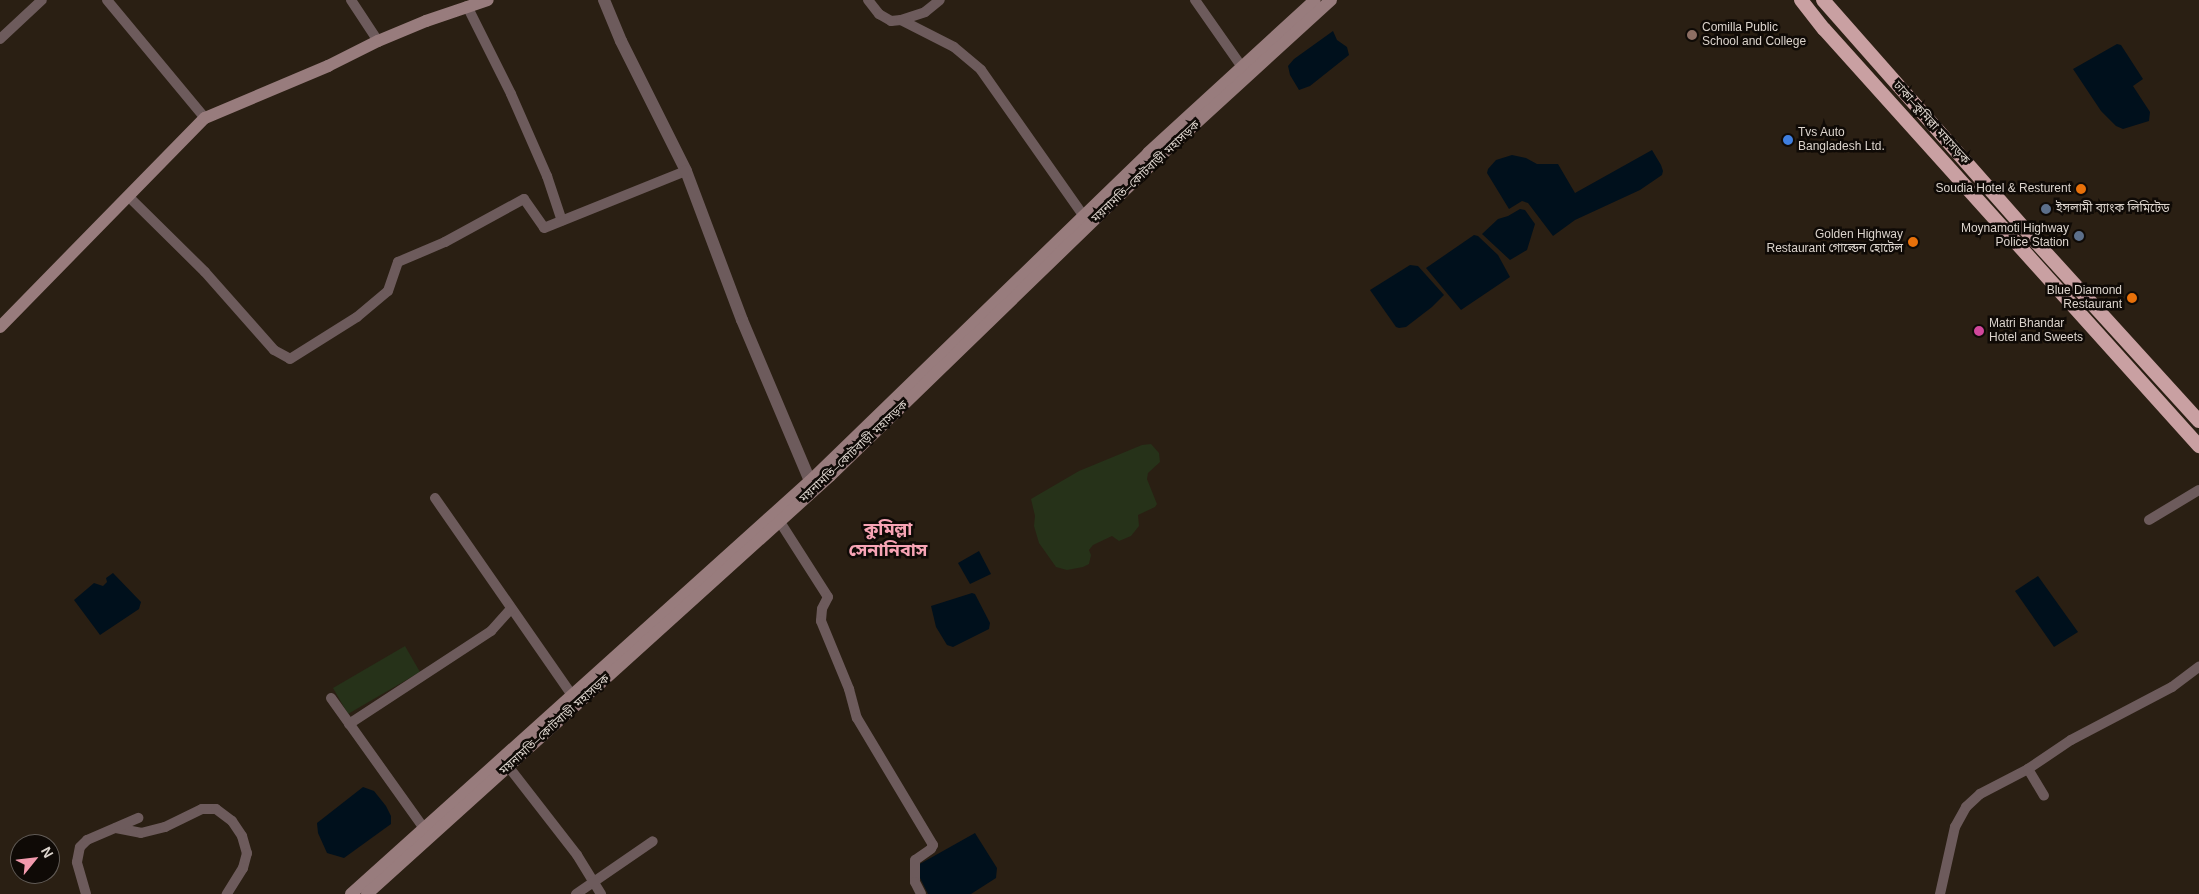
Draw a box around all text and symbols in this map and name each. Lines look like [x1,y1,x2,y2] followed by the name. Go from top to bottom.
[1702,21,1806,49] place label: Comilla Public School and College
[1686,29,1698,41] marker: Comilla Public School and College
[1890,79,1972,167] street label: ঢাকা–কুমিল্লা মহাসড়ক
[1089,118,1203,226] street label: ময়নামতি–কোটবাড়ী মহাসড়ক
[1798,126,1885,154] place label: Tvs Auto Bangladesh Ltd.
[1782,134,1794,146] marker: Tvs Auto Bangladesh Ltd.
[1936,182,2071,196] place label: Soudia Hotel & Resturent
[2075,183,2087,195] marker: Soudia Hotel & Resturent
[2056,202,2170,216] place label: ইসলামী ব্যাংক লিমিটেড
[2040,203,2052,215] marker: ইসলামী ব্যাংক লিমিটেড
[1961,222,2069,250] place label: Moynamoti Highway Police Station
[1767,228,1903,256] place label: Golden Highway Restaurant গোল্ডেন হোটেল
[2073,230,2085,242] marker: Moynamoti Highway Police Station
[1907,236,1919,248] marker: Golden Highway Restaurant গোল্ডেন হোটেল
[2047,284,2122,312] place label: Blue Diamond Restaurant
[2126,292,2138,304] marker: Blue Diamond Restaurant
[1989,317,2083,345] place label: Matri Bhandar Hotel and Sweets
[1973,325,1985,337] marker: Matri Bhandar Hotel and Sweets
[797,398,911,506] street label: ময়নামতি–কোটবাড়ী মহাসড়ক
[849,519,927,562] district label: কুমিল্লা সেনানিবাস
[497,672,613,778] street label: ময়নামতি–কোটবাড়ী মহাসড়ক
[10,834,60,884] north arrow
[38,844,57,861] text: N

